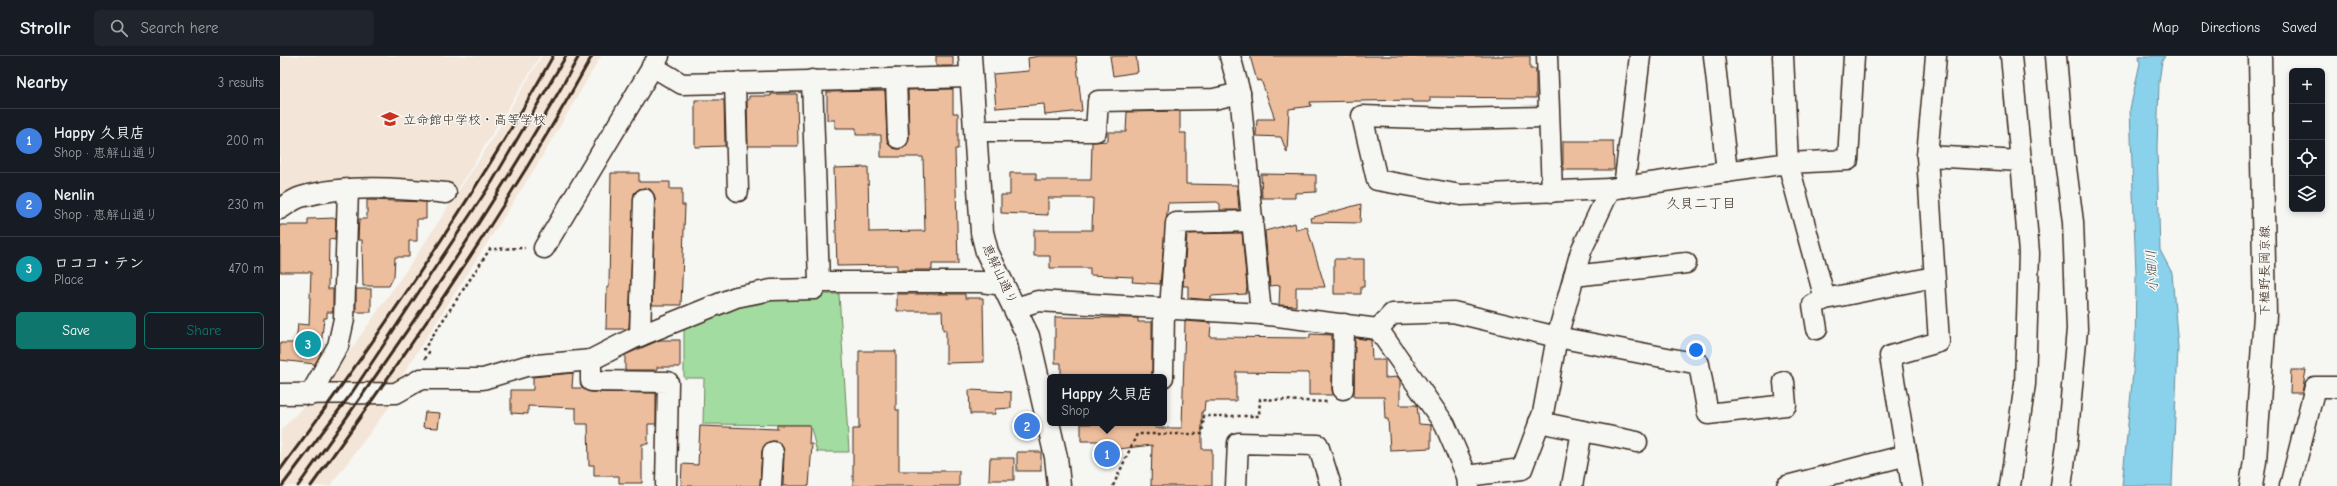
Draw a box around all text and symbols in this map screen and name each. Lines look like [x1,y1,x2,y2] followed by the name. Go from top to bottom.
[94,10,374,46] search box
[20,17,70,39] text: Strollr
[108,17,130,39] icon: search
[140,19,219,37] text: Search here
[2152,19,2179,36] text: Map
[2201,19,2260,36] text: Directions
[2282,19,2317,36] text: Saved
[2289,68,2325,212] map controls
[2289,68,2325,104] button: +
[16,73,67,92] text: Nearby
[218,75,264,90] text: 3 results
[2289,104,2325,140] button: −
[380,109,400,129] school or university icon: 立命館中学校・高等学校
[403,112,546,127] place label: 立命館中学校・高等学校
[54,124,145,142] text: Happy 久貝店
[26,133,32,148] text: 1
[226,133,264,148] text: 200 m
[2289,140,2325,176] button: locate
[54,145,158,160] text: Shop · 恵解山通り
[2289,176,2325,212] button: layers
[54,186,95,204] text: Nenlin
[1666,195,1736,212] district label: 久貝二丁目
[26,197,32,212] text: 2
[228,197,264,212] text: 230 m
[54,207,158,222] text: Shop · 恵解山通り
[2257,225,2272,317] street label: 下植野長岡京線
[979,241,1021,307] street label: 恵解山通り
[2142,250,2162,292] water label: 小畑川
[54,254,144,272] text: ロココ・テン
[26,261,32,276] text: 3
[229,261,264,276] text: 470 m
[54,272,84,287] text: Place
[16,312,136,349] button: Save
[144,312,264,349] button: Share
[295,329,321,359] pin: 3
[1686,340,1706,360] your location
[1047,374,1167,426] popup
[1061,385,1153,403] text: Happy 久貝店
[1061,403,1089,418] text: Shop
[1014,411,1040,441] pin: 2
[1094,439,1120,469] pin: 1

